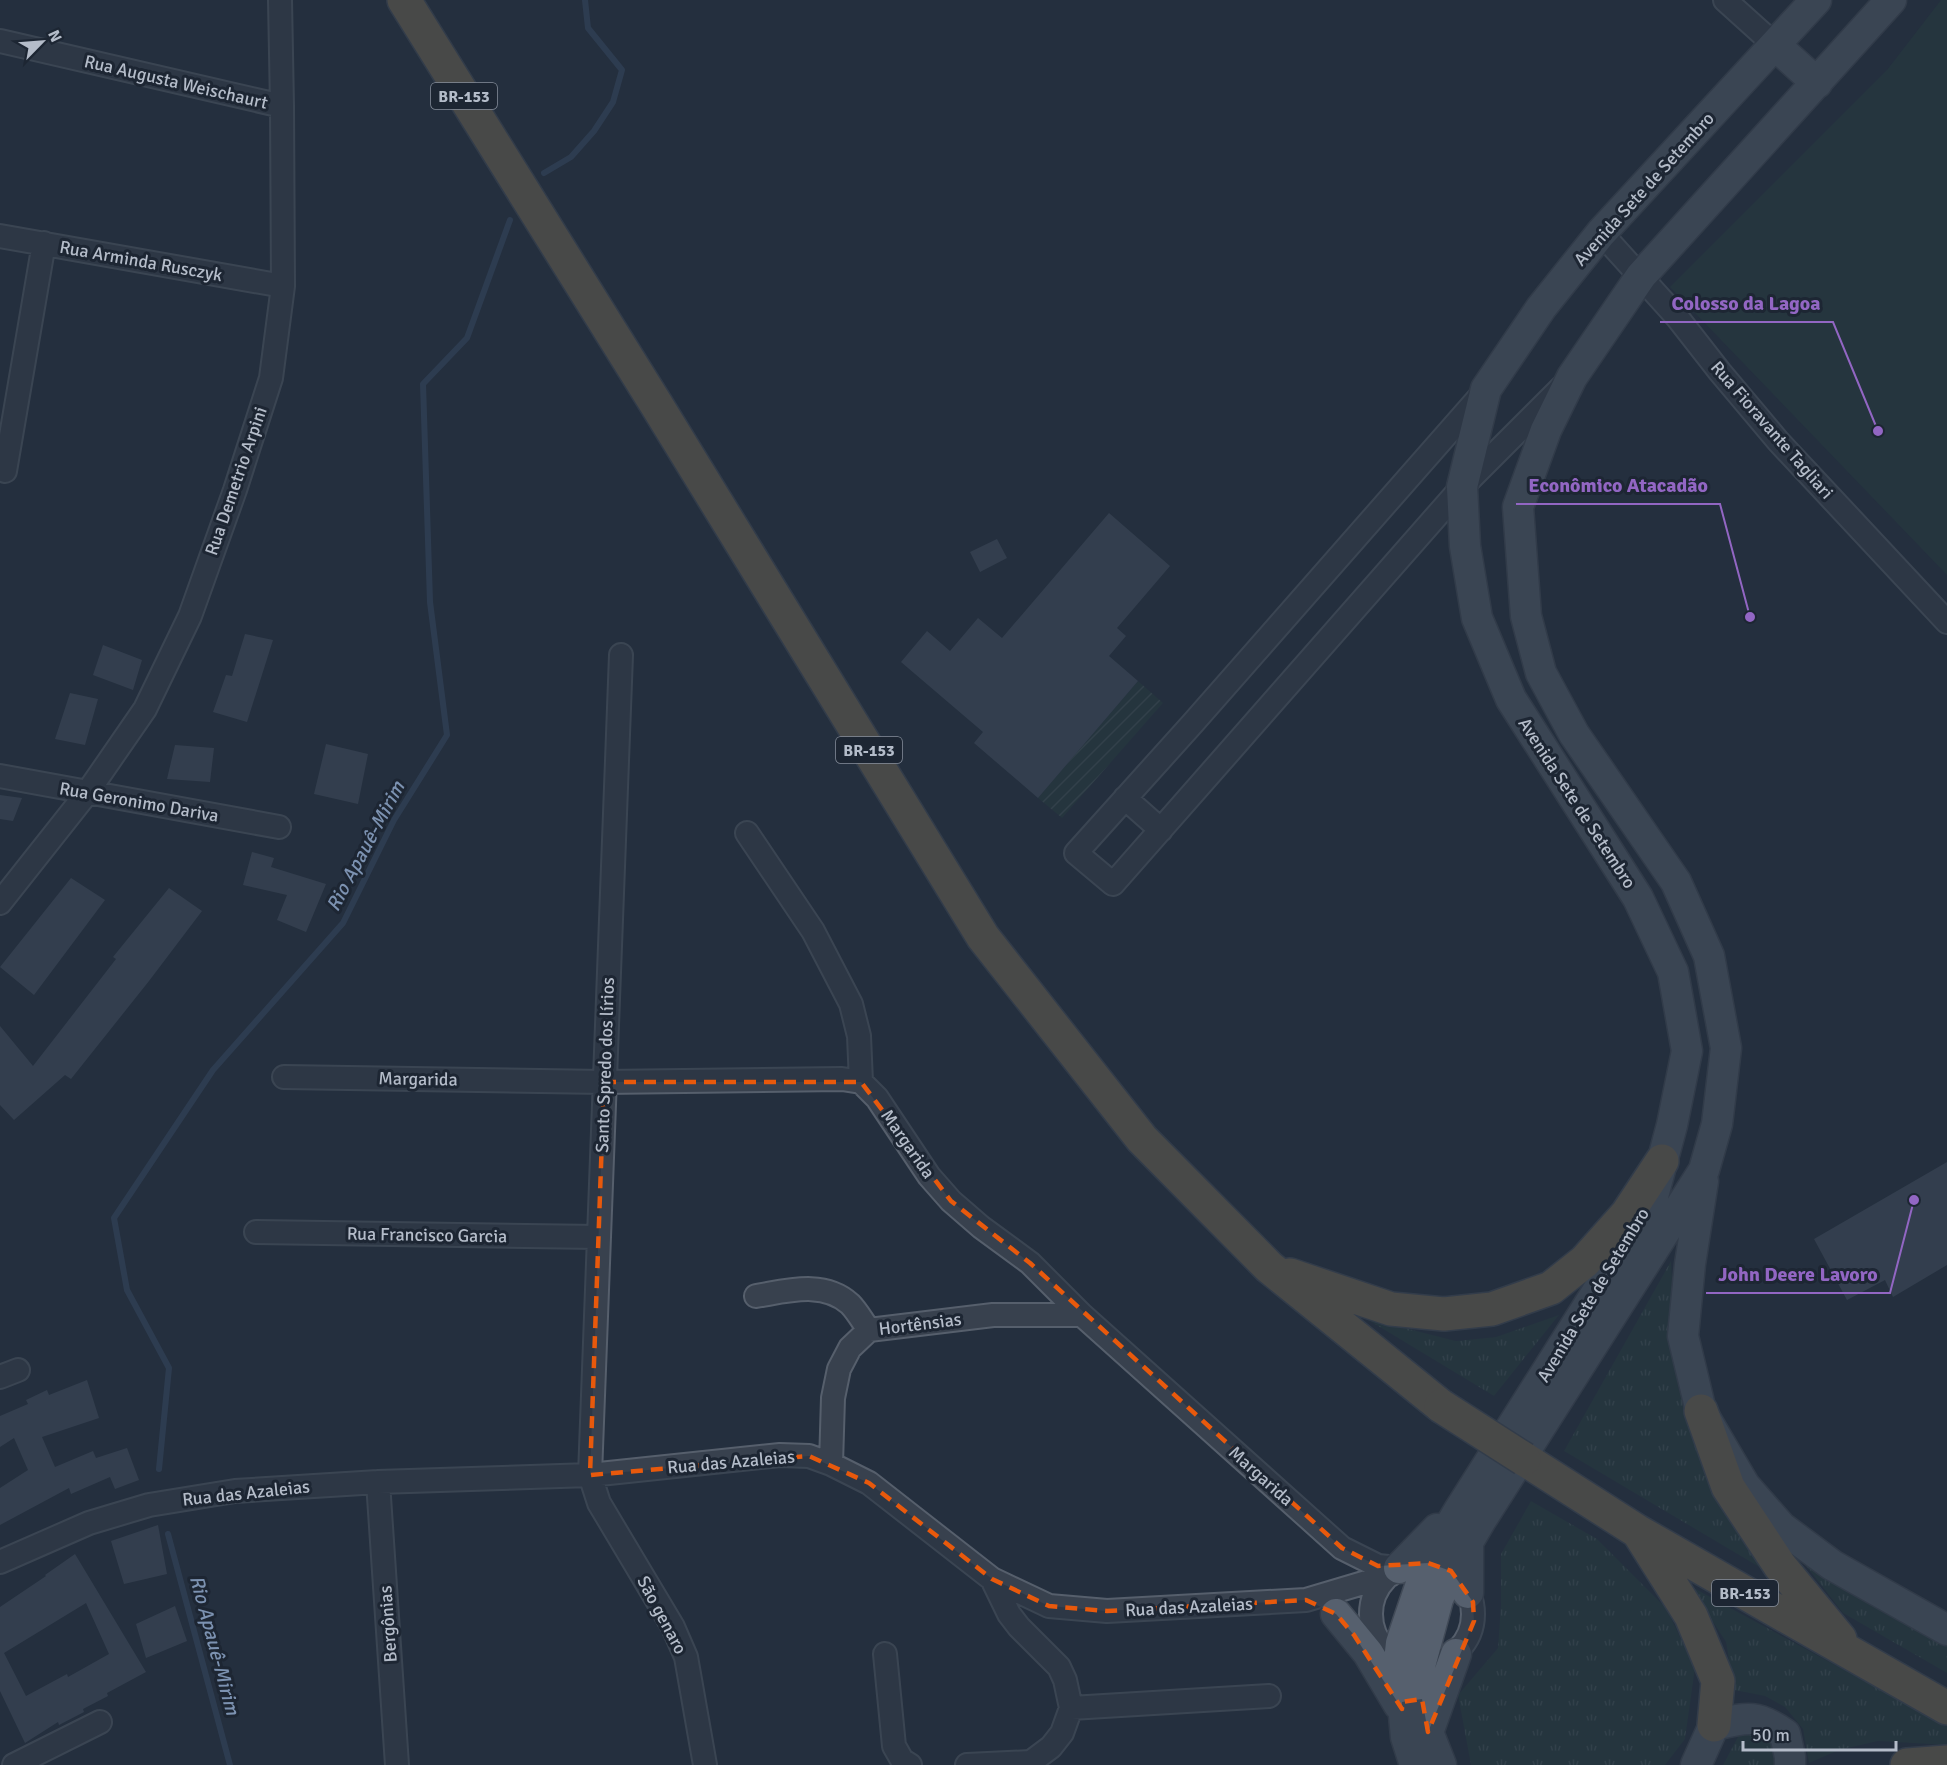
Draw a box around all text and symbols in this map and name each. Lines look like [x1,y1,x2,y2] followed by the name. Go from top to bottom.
[12,12,72,72] north arrow
[43,27,66,45] text: N
[82,50,270,114] street label: Rua Augusta Weischaurt
[431,83,497,109] road number: BR-153
[1569,108,1719,270] street label: Avenida Sete de Setembro
[58,236,224,286] street label: Rua Arminda Rusczyk
[1660,284,1833,322] callout: Colosso da Lagoa
[1671,291,1821,316] text: Colosso da Lagoa
[1706,357,1838,503] street label: Rua Fioravante Tagliari
[200,404,272,558] street label: Rua Demetrio Arpini
[1516,466,1720,504] callout: Econômico Atacadão
[1528,473,1708,498] text: Econômico Atacadão
[1514,713,1640,893] street label: Avenida Sete de Setembro
[836,737,902,763] road number: BR-153
[321,776,411,916] water label: Rio Apauê-Mirim
[58,777,220,827] street label: Rua Geronimo Dariva
[591,977,619,1153] street label: Santo Spredo dos lírios
[378,1067,458,1091] street label: Margarida
[876,1105,940,1183] street label: Margarida
[1532,1204,1654,1386] street label: Avenida Sete de Setembro
[347,1223,507,1247] street label: Rua Francisco Garcia
[1706,1255,1890,1293] callout: John Deere Lavoro
[1718,1262,1878,1287] text: John Deere Lavoro
[877,1308,963,1340] street label: Hortênsias
[1224,1441,1298,1511] street label: Margarida
[666,1445,796,1479] street label: Rua das Azaleias
[181,1475,311,1511] street label: Rua das Azaleias
[184,1572,245,1719] water label: Rio Apauê-Mirim
[632,1572,692,1658] street label: São genaro
[1712,1580,1778,1606] road number: BR-153
[374,1585,402,1663] street label: Bergônias
[1125,1593,1254,1621] street label: Rua das Azaleias
[1743,1714,1896,1752] scale bar
[1752,1724,1790,1746] text: 50 m

